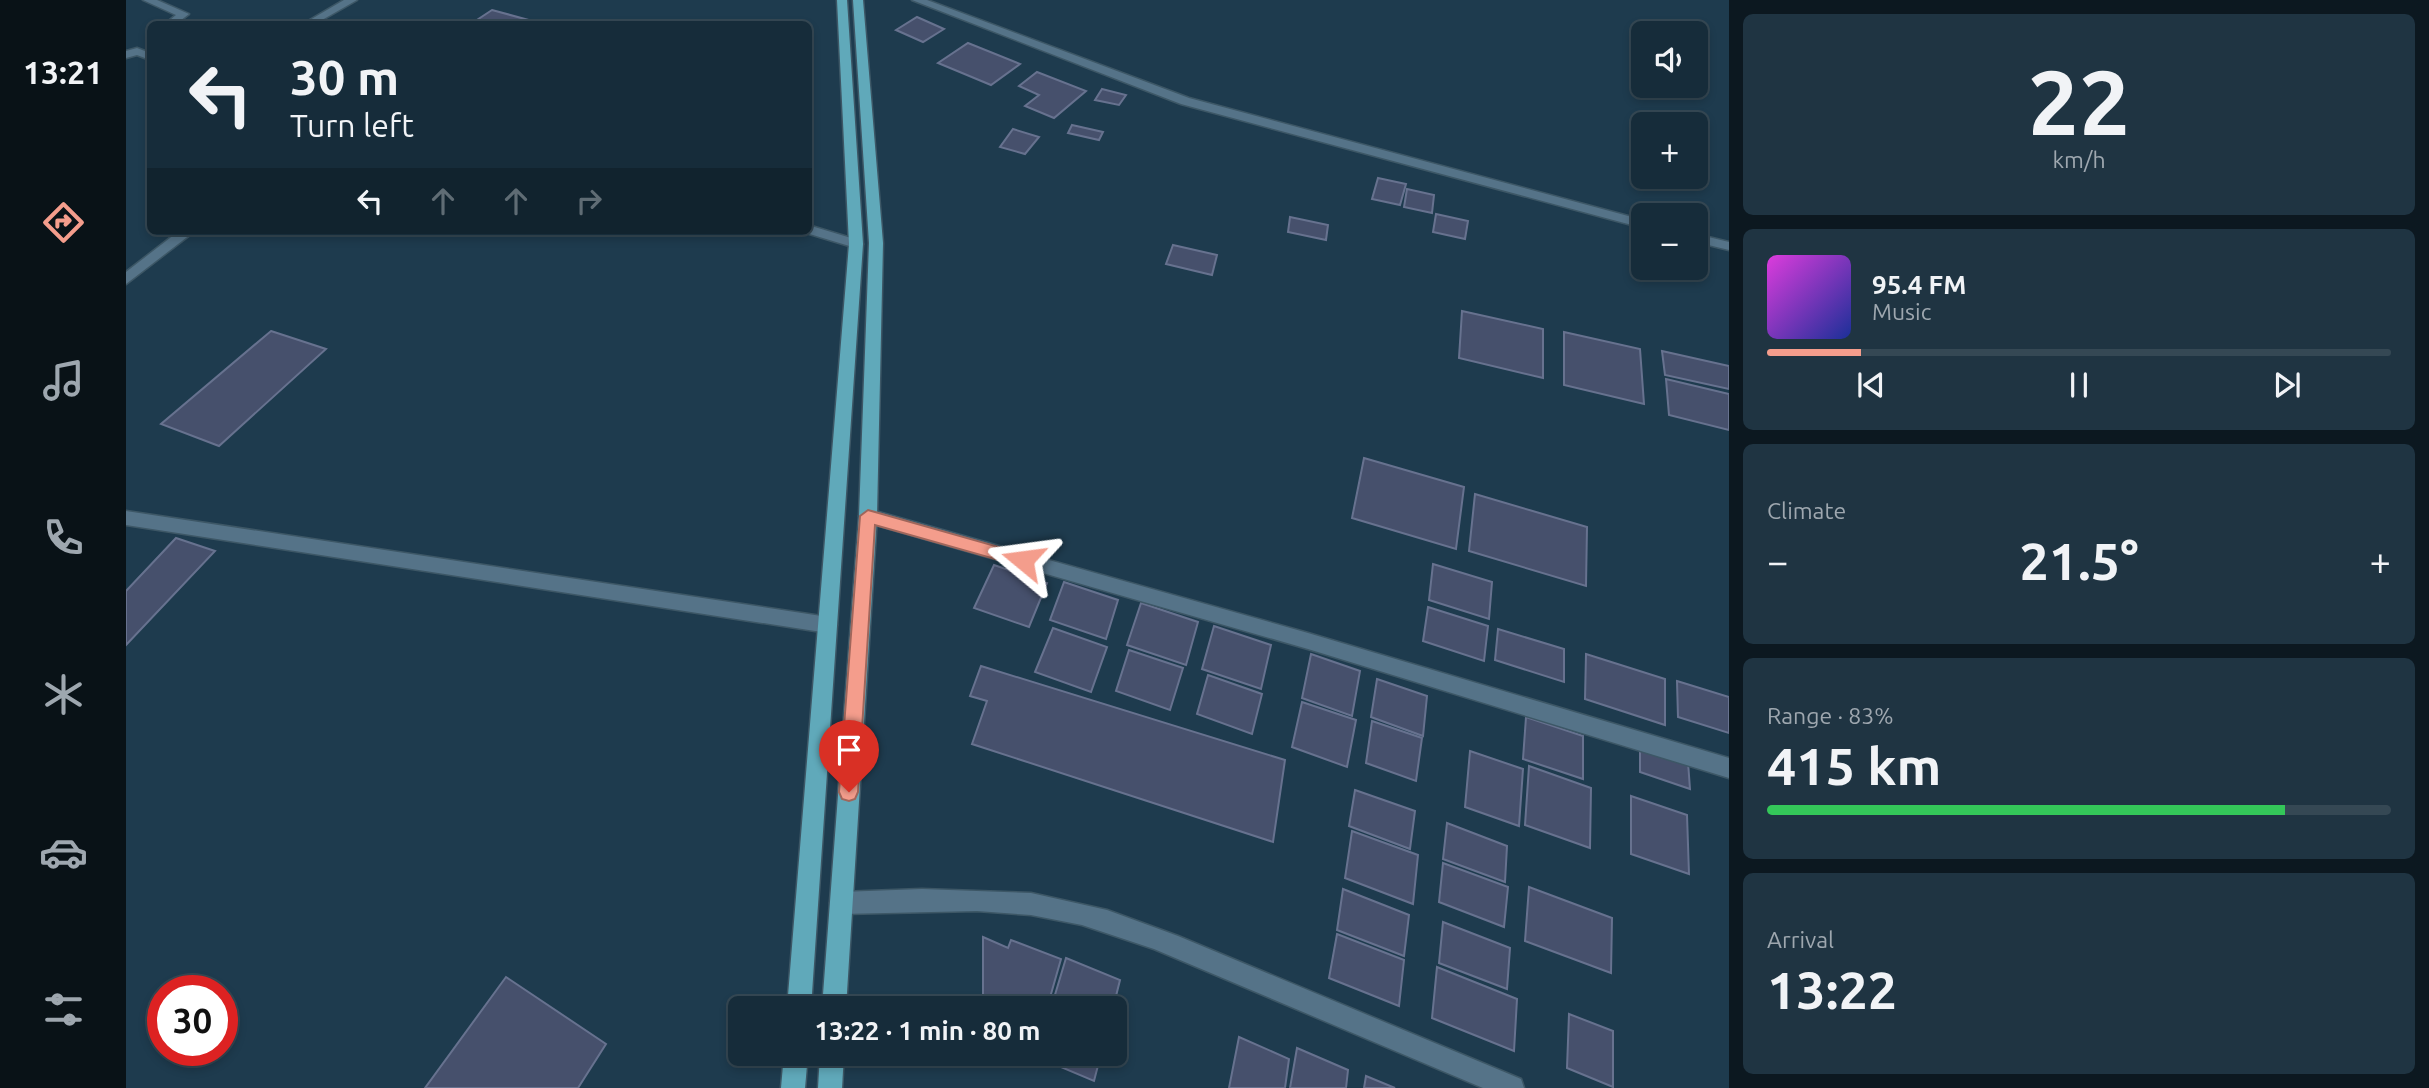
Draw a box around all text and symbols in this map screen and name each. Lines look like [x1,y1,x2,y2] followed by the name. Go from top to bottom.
[1631,21,1708,280] map controls
[1631,21,1708,98] button: sound
[175,49,266,140] icon: left
[290,49,399,104] text: 30 m
[2028,50,2130,152] text: 22
[23,54,103,90] text: 13:21
[290,107,414,143] text: Turn left
[1631,112,1708,189] button: +
[2052,147,2106,172] text: km/h
[351,182,389,220] icon: left
[424,182,462,220] icon: ahead
[497,182,535,220] icon: ahead
[570,182,608,220] icon: right
[39,198,88,247] icon: directions
[1631,203,1708,280] button: −
[1872,270,1966,299] text: 95.4 FM
[1872,299,1931,324] text: Music
[39,356,88,405] icon: music
[1852,366,1890,404] icon: previous
[2060,366,2098,404] icon: pause
[2268,366,2306,404] icon: next
[1767,498,1846,523] text: Climate
[39,513,88,562] icon: phone
[986,523,1060,597] position arrow
[2019,532,2139,590] text: 21.5°
[1767,540,1788,582] text: −
[2370,540,2391,582] text: +
[39,670,88,719] icon: climate
[1767,703,1894,728] text: Range · 83%
[819,720,879,792] pin
[830,731,868,769] icon: arrive
[1767,737,1941,795] text: 415 km
[39,828,88,877] icon: car
[1767,927,1834,952] text: Arrival
[1767,961,1897,1019] text: 13:22
[147,975,238,1066] speed limit sign: 30
[39,985,88,1034] icon: filters
[814,1016,1041,1045] text: 13:22 · 1 min · 80 m

